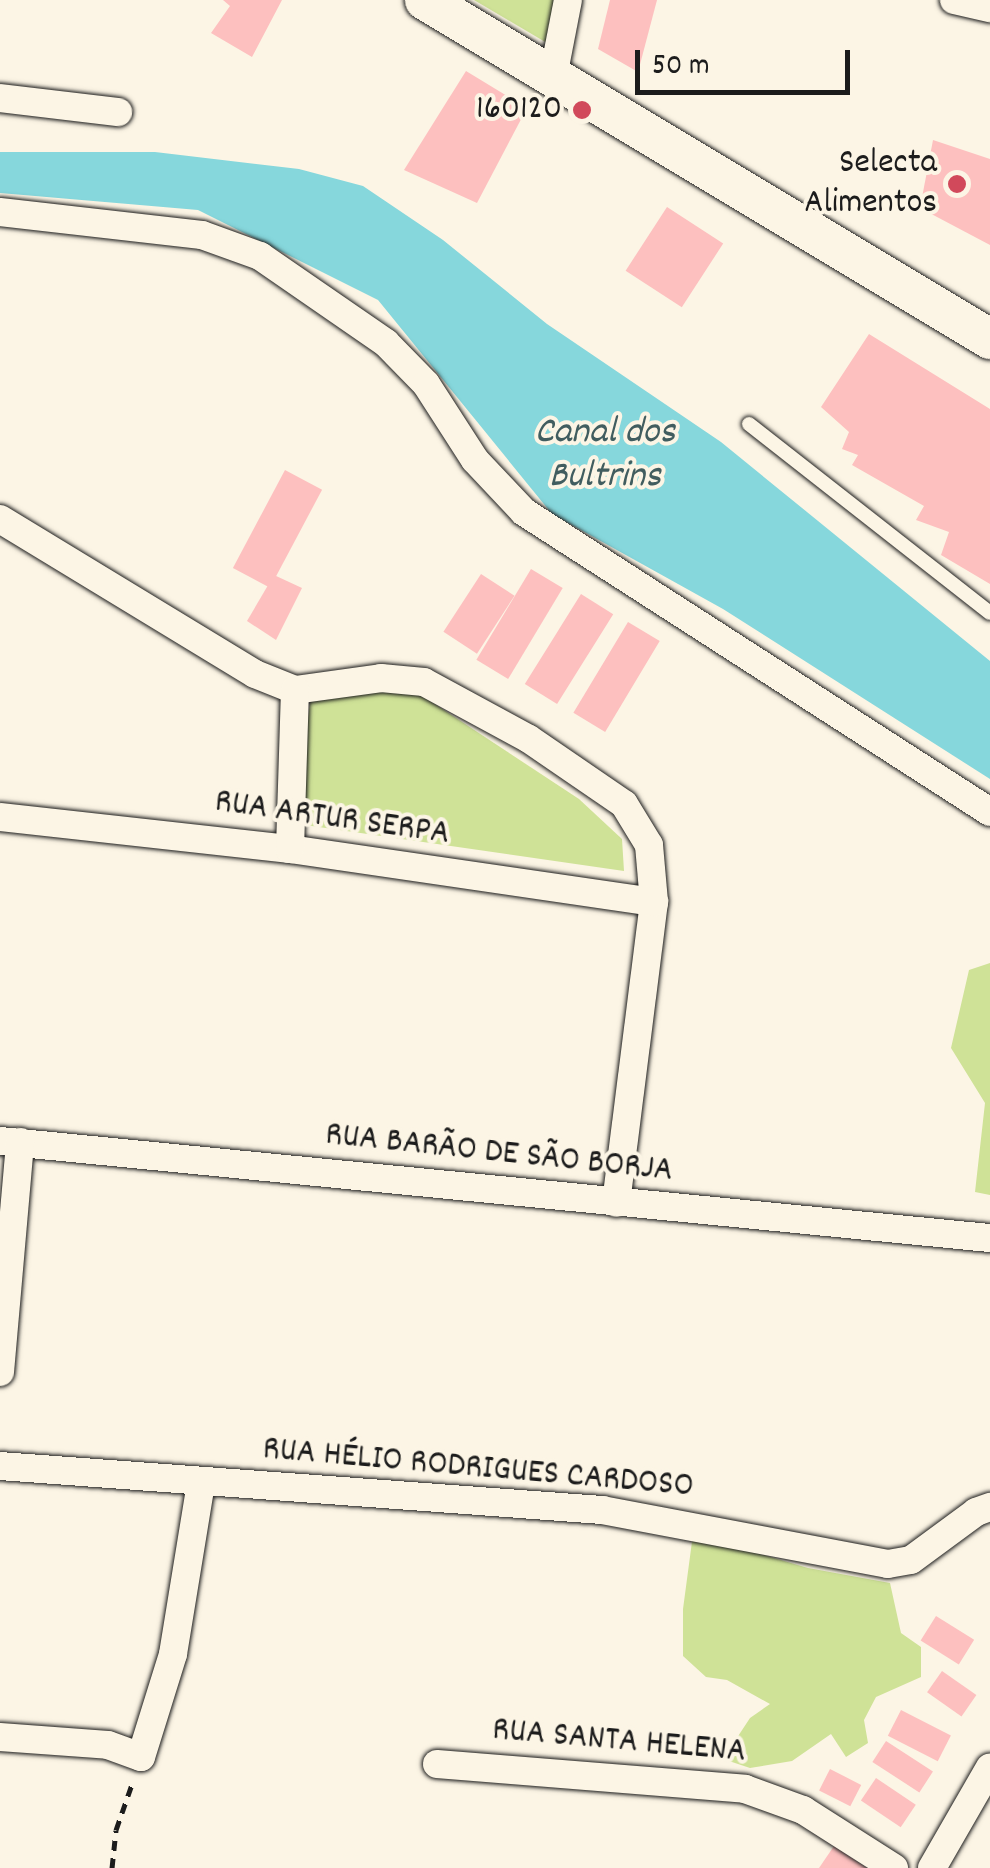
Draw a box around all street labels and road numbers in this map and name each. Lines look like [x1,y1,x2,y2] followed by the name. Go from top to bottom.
[212,782,452,856] street label: RUA ARTUR SERPA
[323,1115,675,1193] street label: RUA BARÃO DE SÃO BORJA
[261,1429,695,1509] street label: RUA HÉLIO RODRIGUES CARDOSO
[490,1710,748,1774] street label: RUA SANTA HELENA

